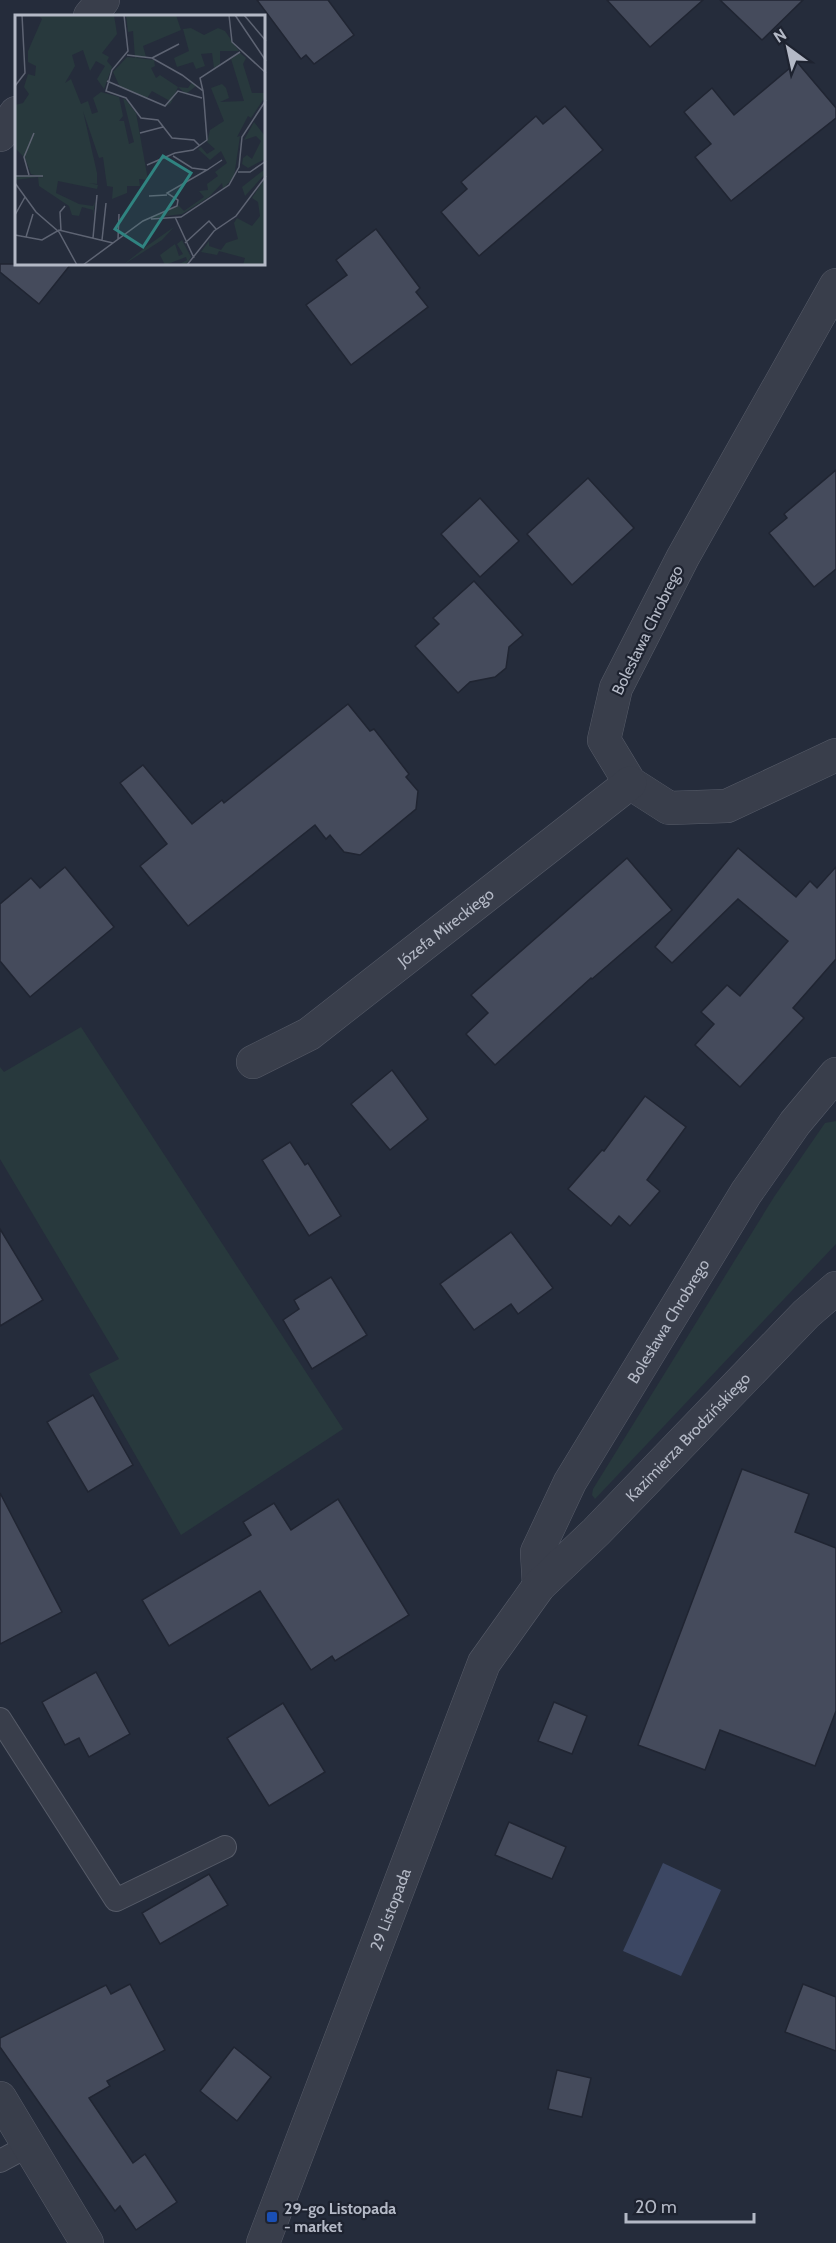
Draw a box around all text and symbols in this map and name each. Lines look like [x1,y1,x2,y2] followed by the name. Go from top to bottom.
[15,15,266,266] inset map
[758,18,818,78] north arrow
[770,25,790,47] text: N
[608,562,687,698] street label: Bolesława Chrobrego
[393,884,498,972] street label: Józefa Mireckiego
[623,1255,714,1387] street label: Bolesława Chrobrego
[622,1369,754,1505] street label: Kazimierza Brodzińskiego
[366,1865,415,1953] street label: 29 Listopada
[626,2186,754,2224] scale bar
[635,2196,677,2218] text: 20 m
[284,2199,396,2236] place label: 29-go Listopada - market
[265,2210,279,2224] marker: 29-go Listopada - market

